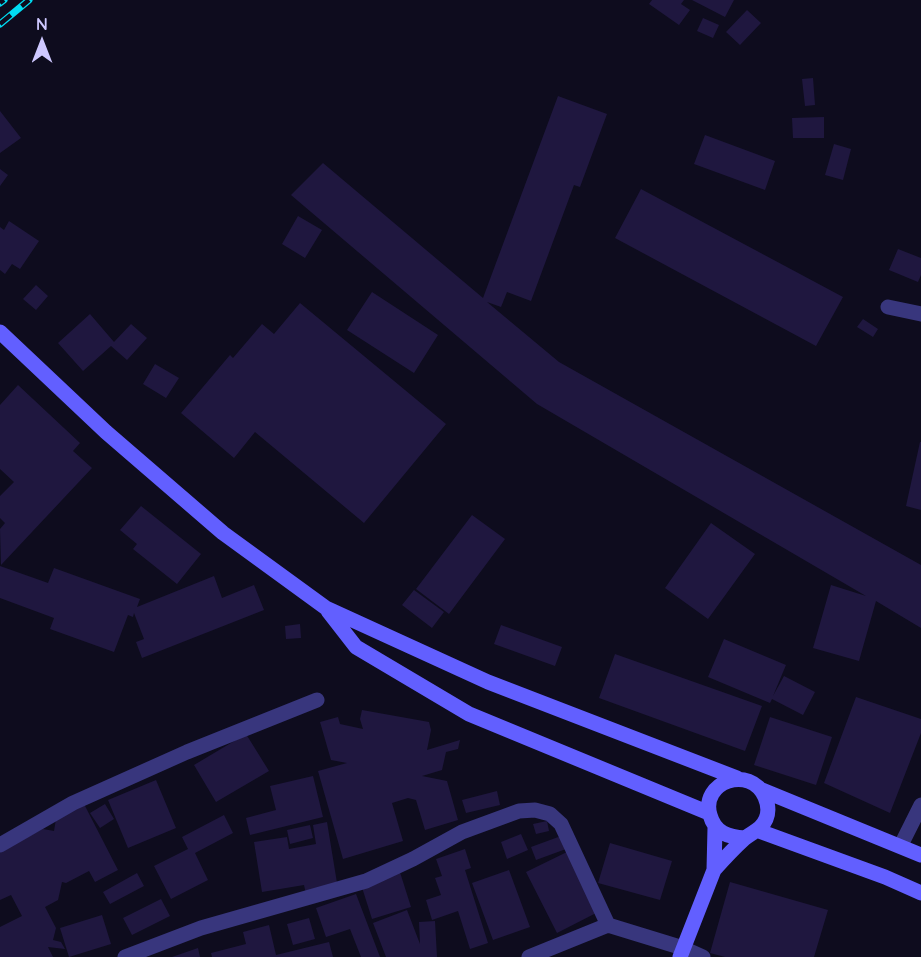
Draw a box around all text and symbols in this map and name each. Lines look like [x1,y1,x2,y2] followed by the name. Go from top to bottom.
[12,12,72,72] north arrow
[36,14,48,34] text: N

